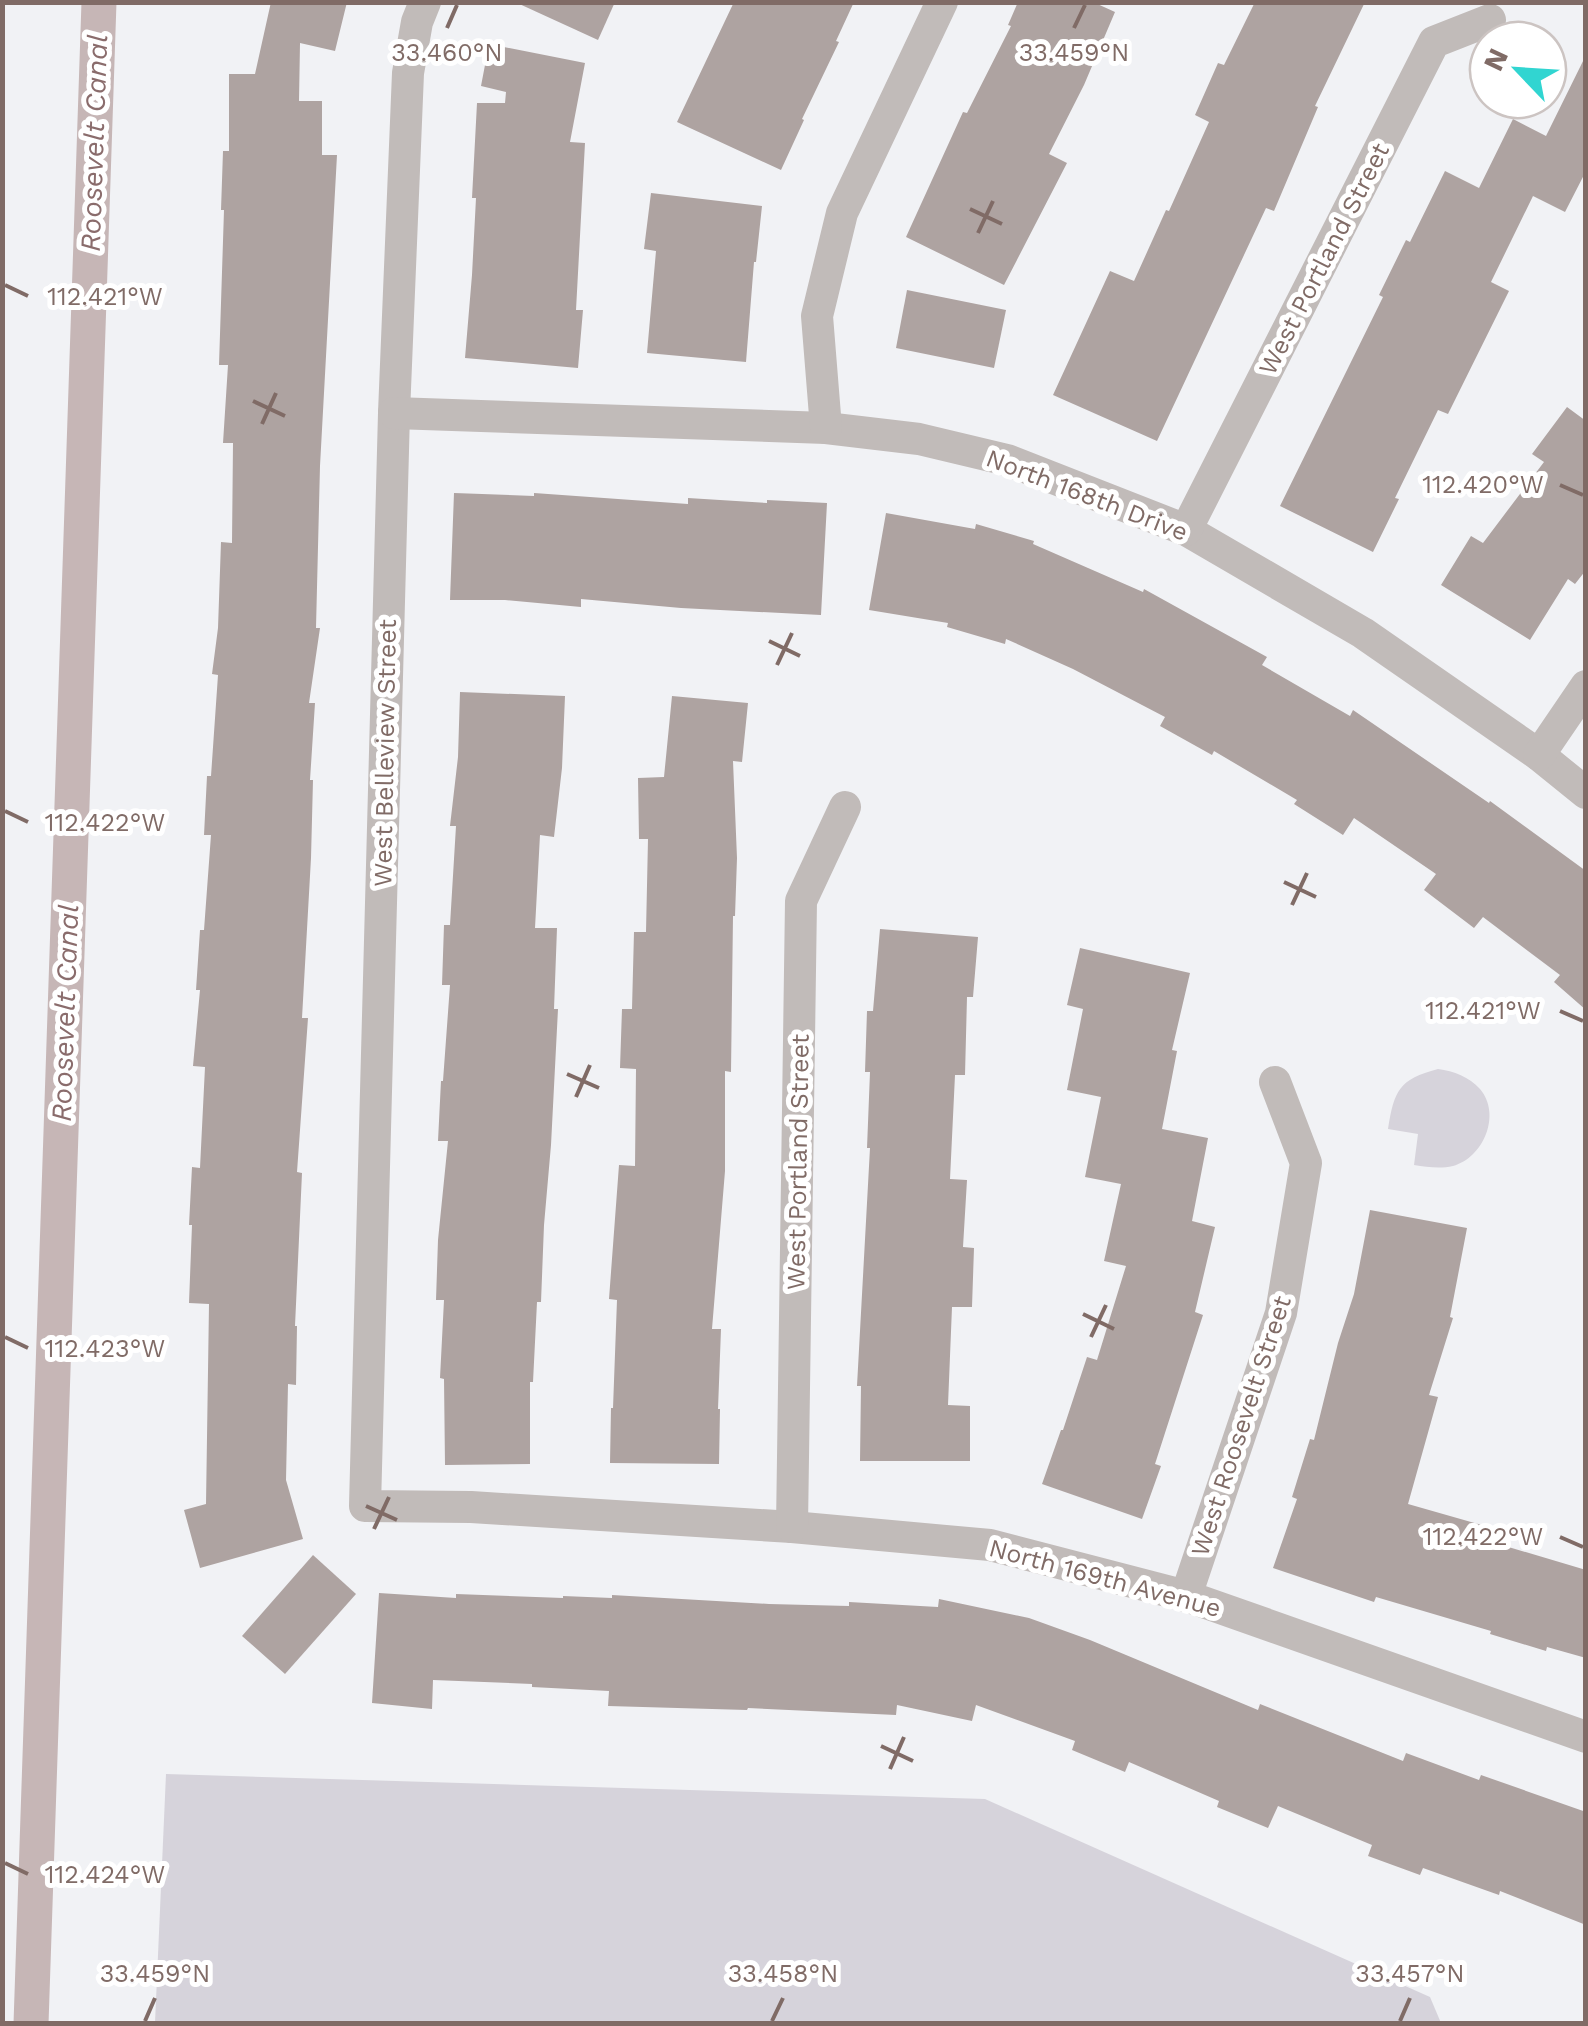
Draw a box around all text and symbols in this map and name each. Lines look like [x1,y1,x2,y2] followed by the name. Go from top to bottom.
[1468,20,1568,120] north arrow
[74,34,114,252] water label: Roosevelt Canal
[391,38,503,67] text: 33.460°N
[1019,38,1129,67] text: 33.459°N
[1476,43,1515,76] text: N
[1253,138,1395,380] street label: West Portland Street
[47,282,163,311] text: 112.421°W
[982,443,1192,547] street label: North 168th Drive
[1422,470,1544,499] text: 112.420°W
[368,618,402,887] street label: West Belleview Street
[45,808,165,837] text: 112.422°W
[45,904,85,1122] water label: Roosevelt Canal
[1425,996,1541,1025] text: 112.421°W
[781,1033,815,1290] street label: West Portland Street
[1185,1292,1297,1560] street label: West Roosevelt Street
[45,1334,165,1363] text: 112.423°W
[1423,1522,1543,1551] text: 112.422°W
[986,1533,1224,1623] street label: North 169th Avenue
[45,1860,165,1889] text: 112.424°W
[100,1959,210,1988] text: 33.459°N
[728,1959,838,1988] text: 33.458°N
[1355,1959,1465,1988] text: 33.457°N

